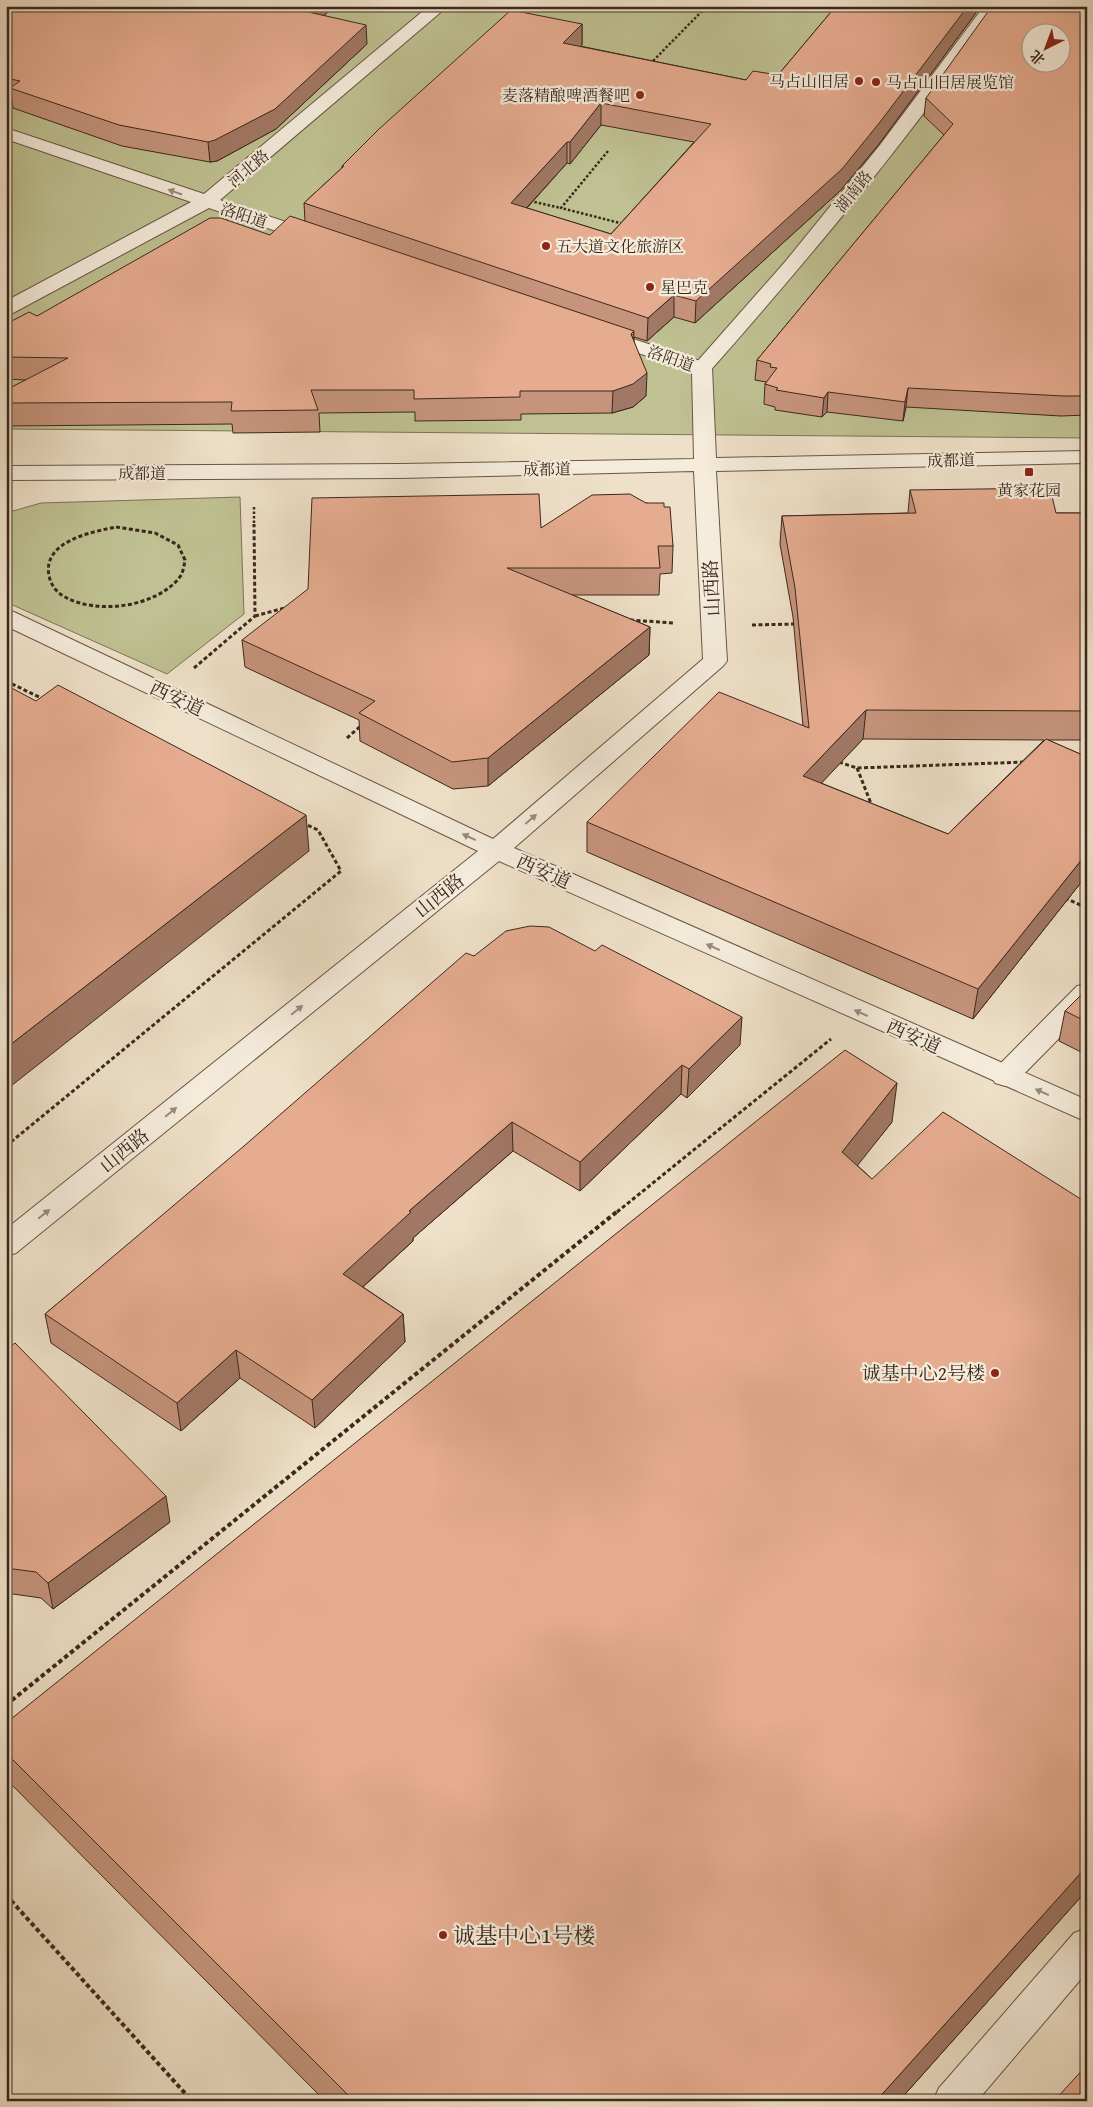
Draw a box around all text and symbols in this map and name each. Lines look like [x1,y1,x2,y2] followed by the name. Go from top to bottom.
[1020,22,1070,72] north arrow
[1025,46,1049,70] text: 北
[769,69,849,93] place label: 马占山旧居
[886,70,1014,94] place label: 马占山旧居展览馆
[853,75,865,87] marker: 马占山旧居
[870,76,882,88] marker: 马占山旧居展览馆
[502,83,630,107] place label: 麦落精酿啤酒餐吧
[634,89,646,101] marker: 麦落精酿啤酒餐吧
[222,143,274,193] street label: 河北路
[829,165,877,217] street label: 湖南路
[167,187,182,195] one-way arrow
[217,196,271,234] street label: 洛阳道
[556,234,684,258] place label: 五大道文化旅游区
[540,240,552,252] marker: 五大道文化旅游区
[660,275,708,299] place label: 星巴克
[644,281,656,293] marker: 星巴克
[644,339,698,377] street label: 洛阳道
[927,447,975,473] street label: 成都道
[523,457,571,481] street label: 成都道
[118,461,166,485] street label: 成都道
[1023,466,1035,478] marker: 黄家花园
[997,478,1061,502] place label: 黄家花园
[696,559,726,617] street label: 山西路
[145,673,209,723] street label: 西安道
[525,813,537,825] one-way arrow
[462,833,476,841] one-way arrow
[512,847,576,895] street label: 西安道
[408,866,470,924] street label: 山西路
[706,942,720,950] one-way arrow
[290,1005,303,1016] one-way arrow
[854,1008,868,1016] one-way arrow
[882,1012,946,1060] street label: 西安道
[1035,1088,1049,1096] one-way arrow
[164,1107,177,1118] one-way arrow
[93,1121,155,1179] street label: 山西路
[37,1209,50,1220] one-way arrow
[862,1359,985,1387] place label: 诚基中心2号楼
[989,1367,1001,1379] marker: 诚基中心2号楼
[453,1919,596,1951] place label: 诚基中心1号楼
[437,1929,449,1941] marker: 诚基中心1号楼

